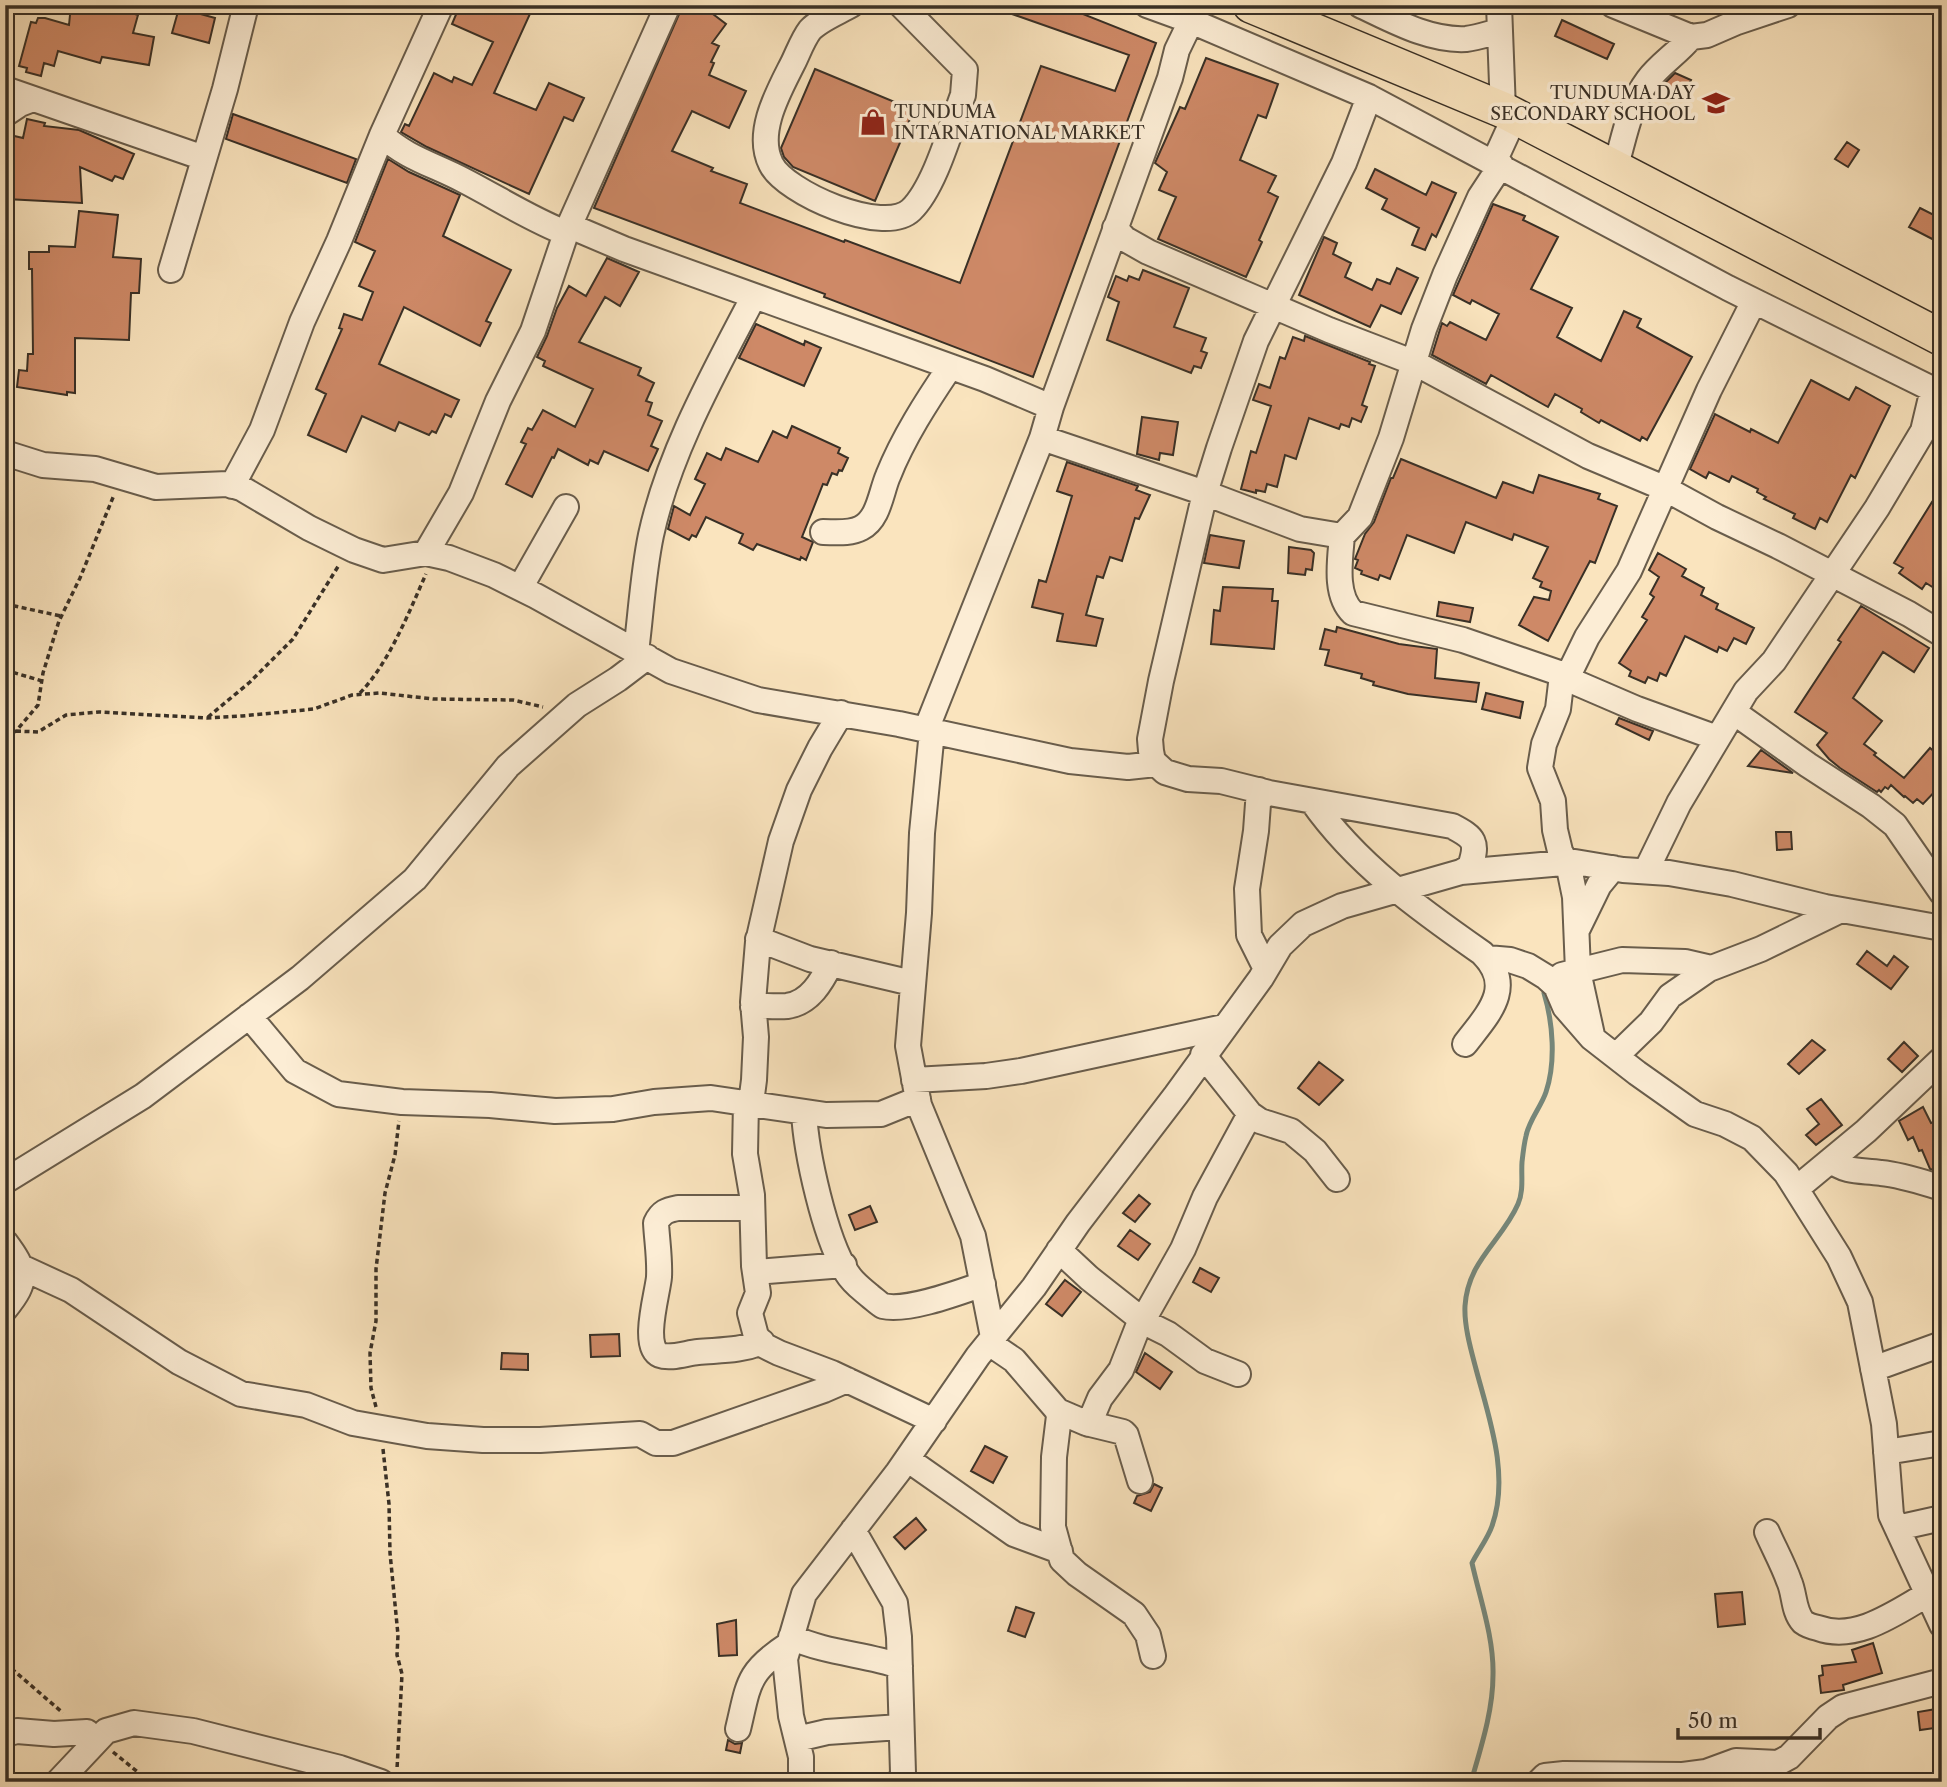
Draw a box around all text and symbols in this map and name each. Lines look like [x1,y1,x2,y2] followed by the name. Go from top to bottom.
[1490,82,1696,125] place label: TUNDUMA DAY SECONDARY SCHOOL
[1701,88,1731,118] school or university icon: TUNDUMA DAY SECONDARY SCHOOL
[894,101,1145,144] place label: TUNDUMA INTARNATIONAL MARKET
[858,107,888,137] shop icon: TUNDUMA INTARNATIONAL MARKET
[1678,1696,1819,1740] scale bar
[1688,1708,1738,1733] text: 50 m

